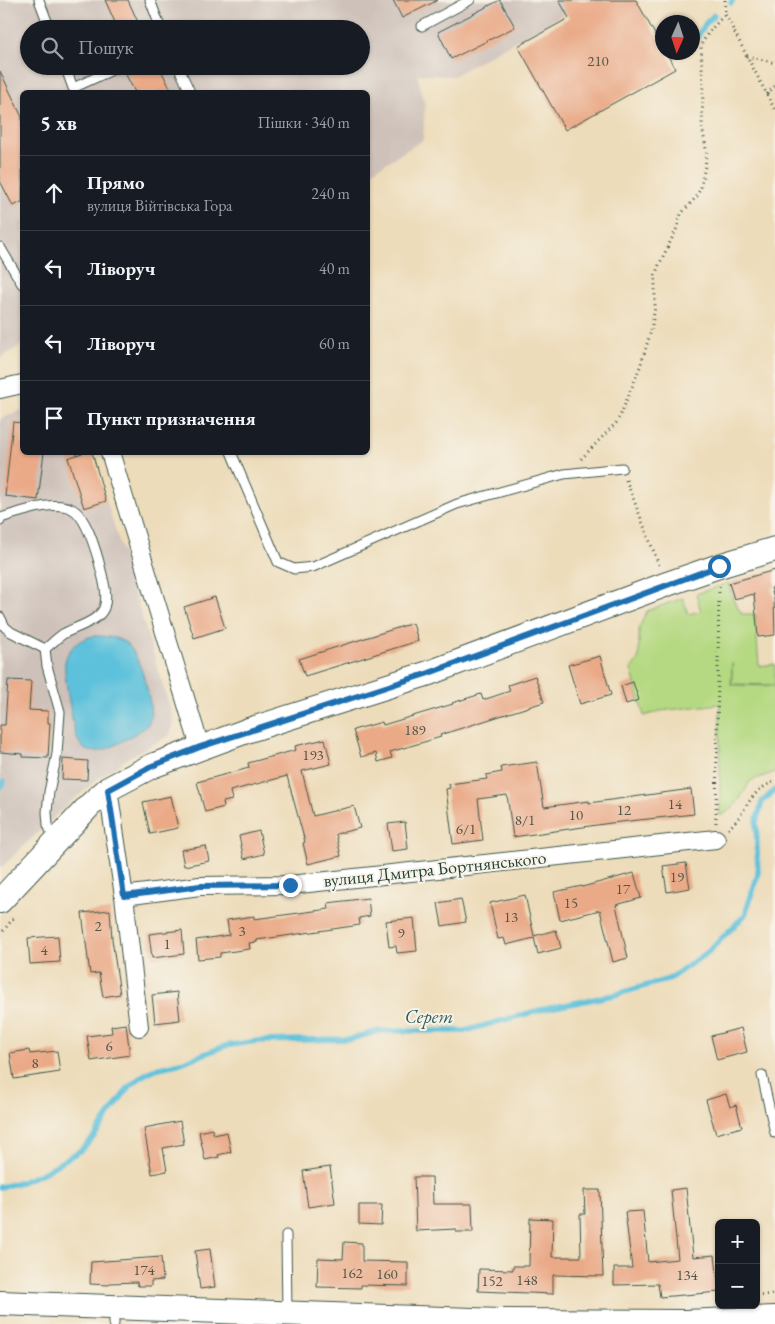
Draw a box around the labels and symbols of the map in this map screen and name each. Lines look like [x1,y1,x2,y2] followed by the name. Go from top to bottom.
[655,15,700,60] north arrow
[587,51,609,70] house number: 210
[708,555,731,578] route start
[404,720,426,739] house number: 189
[302,745,324,764] house number: 193
[668,794,683,813] house number: 14
[617,800,632,819] house number: 12
[569,805,583,824] house number: 10
[515,810,535,829] house number: 8/1
[456,819,476,838] house number: 6/1
[322,845,548,892] street label: вулиця Дмитра Бортнянського
[670,867,684,886] house number: 19
[279,874,302,897] route end
[616,879,631,898] house number: 17
[564,893,578,912] house number: 15
[504,907,518,926] house number: 13
[94,916,102,935] house number: 2
[238,921,246,940] house number: 3
[397,923,405,942] house number: 9
[163,934,171,953] house number: 1
[40,940,48,959] house number: 4
[405,1004,453,1029] water label: Серет
[105,1036,113,1055] house number: 6
[31,1053,39,1072] house number: 8
[133,1260,156,1279] house number: 174
[341,1263,364,1282] house number: 162
[376,1264,398,1283] house number: 160
[676,1265,699,1284] house number: 134
[516,1270,538,1289] house number: 148
[481,1271,504,1290] house number: 152

